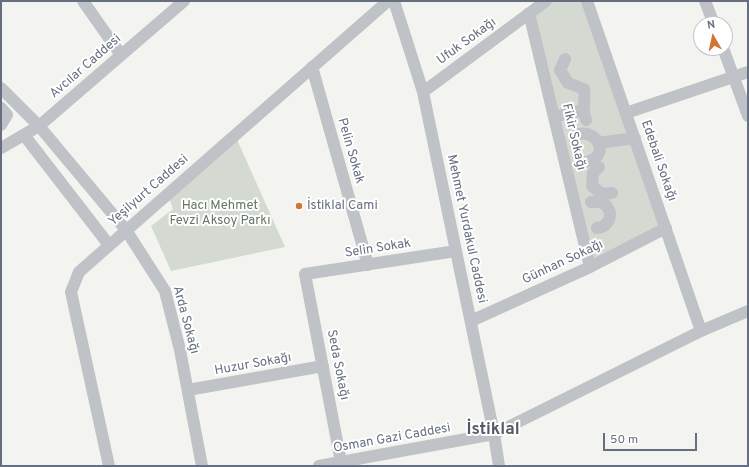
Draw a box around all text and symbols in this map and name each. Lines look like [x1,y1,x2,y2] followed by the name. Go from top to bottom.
[434,15,500,69] street label: Ufuk Sokağı
[693,16,733,56] north arrow
[706,18,716,33] text: N
[47,32,125,102] street label: Avcılar Caddesi
[558,102,588,172] street label: Fikir Sokağı
[333,116,367,186] street label: Pelin Sokak
[637,118,679,204] street label: Edebali Sokağı
[106,152,192,230] street label: Yeşilyurt Caddesi
[443,153,489,305] street label: Mehmet Yurdakul Caddesi
[169,198,271,229] park label: Hacı Mehmet Fevzi Aksoy Parkı
[307,198,378,214] place label: İstiklal Cami
[294,201,304,211] marker: İstiklal Cami
[344,236,412,262] street label: Selin Sokak
[520,237,606,289] street label: Günhan Sokağı
[168,284,202,356] street label: Arda Sokağı
[323,329,351,401] street label: Seda Sokağı
[213,351,293,379] street label: Huzur Sokağı
[332,421,452,457] street label: Osman Gazi Caddesi
[466,421,520,441] district label: İstiklal
[605,425,699,451] scale bar
[610,432,638,448] text: 50 m

